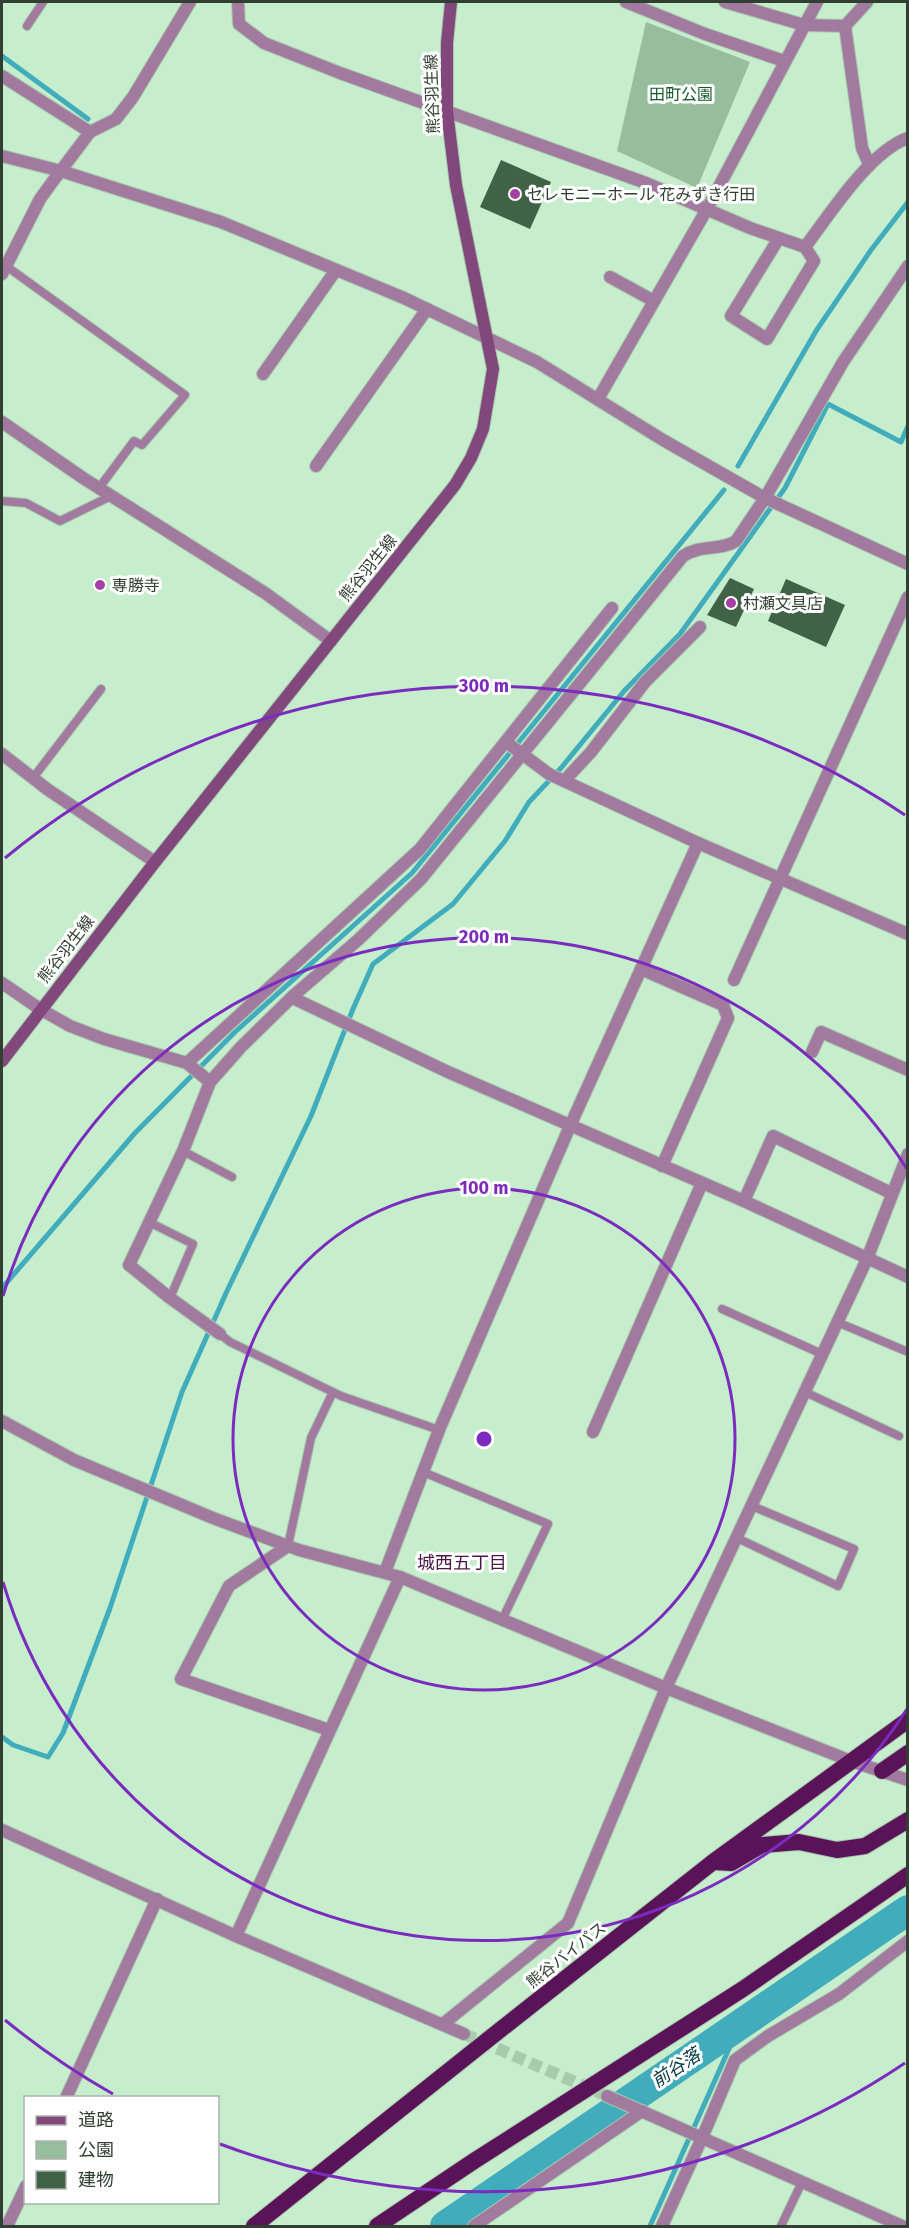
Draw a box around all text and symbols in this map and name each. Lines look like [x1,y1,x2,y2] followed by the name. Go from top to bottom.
[421,54,443,134] street label: 熊谷羽生線
[649,85,713,104] park label: 田町公園
[527,185,755,204] place label: セレモニーホール 花みずき行田
[508,187,522,201] marker: セレモニーホール 花みずき行田
[335,531,401,605] street label: 熊谷羽生線
[112,576,160,595] place label: 専勝寺
[93,578,107,592] marker: 専勝寺
[743,594,823,613] place label: 村瀬文具店
[724,596,738,610] marker: 村瀬文具店
[458,675,509,697] text: 300 m
[34,912,98,986] street label: 熊谷羽生線
[459,926,509,948] text: 200 m
[460,1177,508,1199] text: 100 m
[474,1429,494,1449] centre of rings
[417,1552,507,1574] district label: 城西五丁目
[522,1918,610,1992] street label: 熊谷バイパス
[647,2042,707,2092] water label: 前谷落
[24,2096,219,2204] legend
[78,2109,114,2131] text: 道路
[78,2139,114,2161] text: 公園
[78,2169,114,2191] text: 建物

